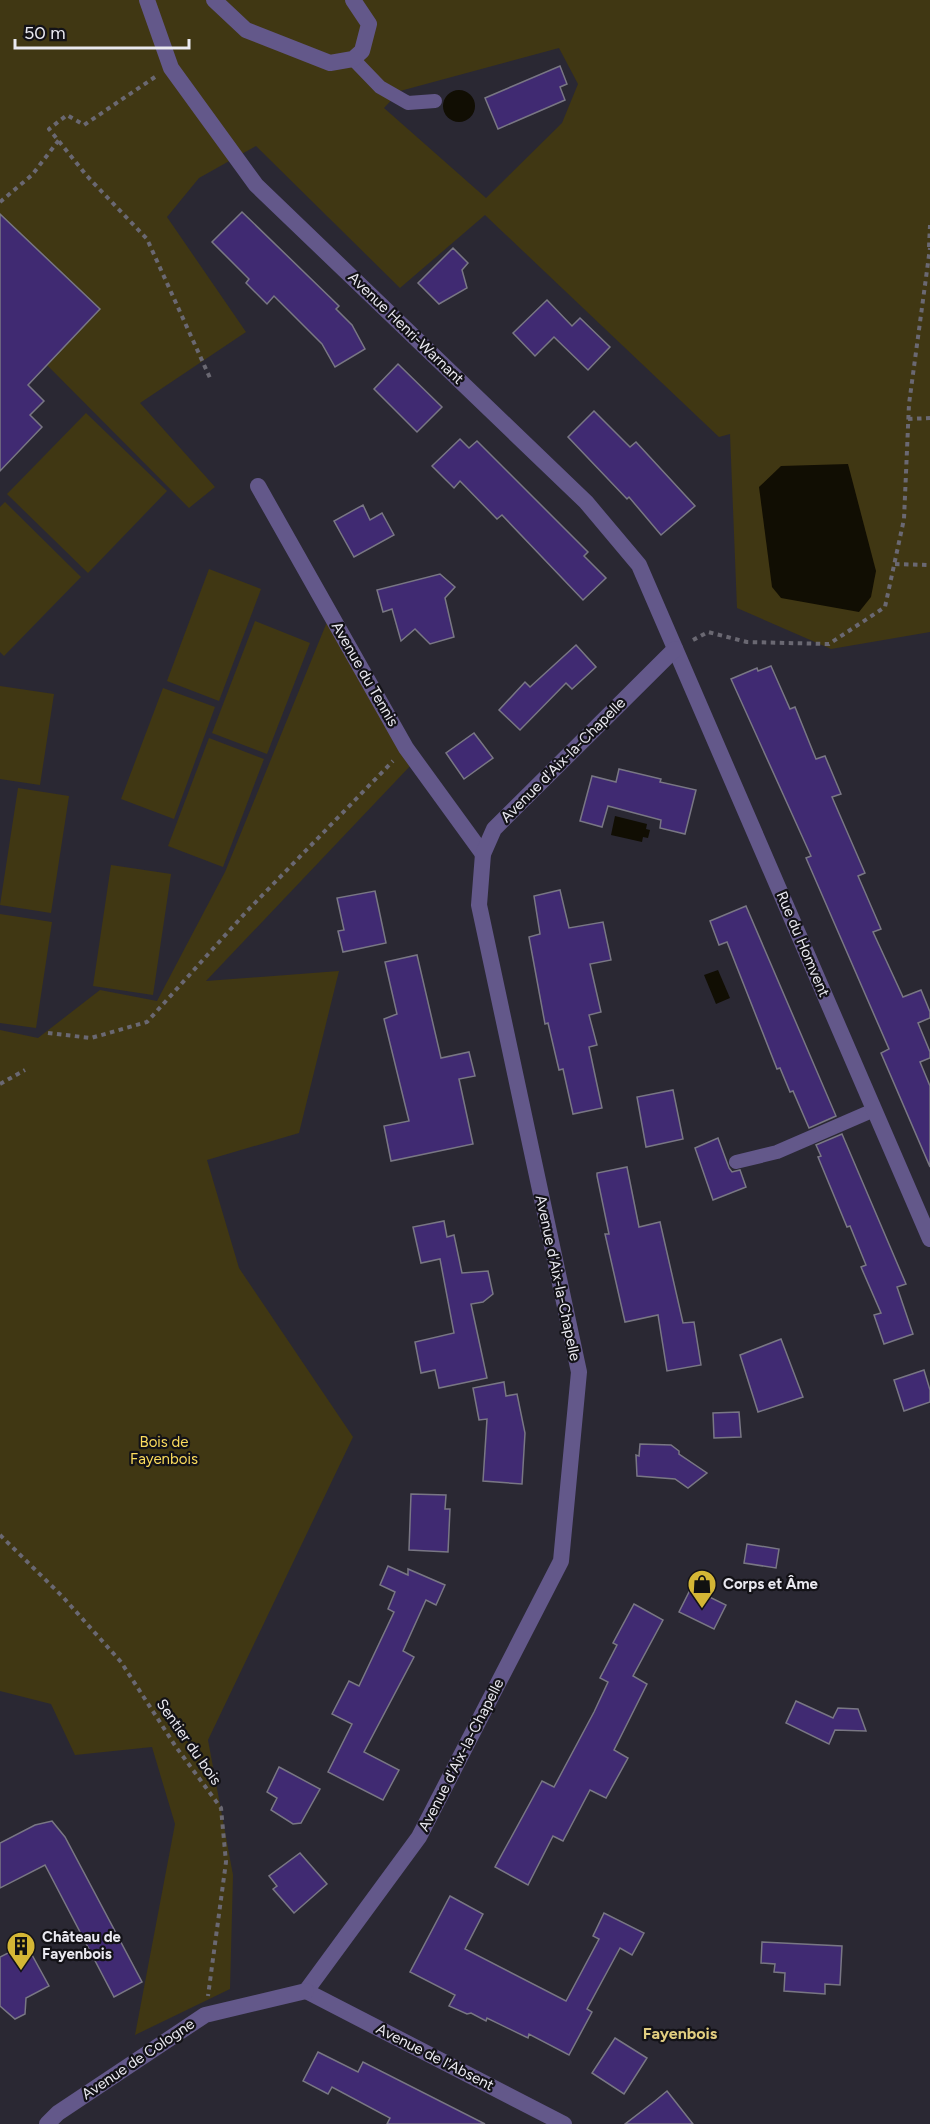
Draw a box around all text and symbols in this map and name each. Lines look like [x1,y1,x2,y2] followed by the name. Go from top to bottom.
[15,12,189,50] scale bar
[24,22,66,44] text: 50 m
[344,268,468,388] street label: Avenue Henri-Warnant
[328,618,402,730] street label: Avenue du Tennis
[497,694,629,826] street label: Avenue d'Aix-la-Chapelle
[773,888,833,1000] street label: Rue du Homvent
[532,1193,584,1363] street label: Avenue d'Aix-la-Chapelle
[130,1433,198,1468] park label: Bois de Fayenbois
[686,1568,718,1610] shop icon: Corps et Âme
[723,1575,819,1593] place label: Corps et Âme
[415,1676,507,1834] street label: Avenue d'Aix-la-Chapelle
[153,1696,225,1788] street label: Sentier du bois
[42,1928,122,1963] place label: Château de Fayenbois
[5,1930,37,1972] building icon: Château de Fayenbois
[78,2015,198,2103] street label: Avenue de Cologne
[373,2020,497,2095] street label: Avenue de l'Absent
[643,2024,718,2043] district label: Fayenbois

